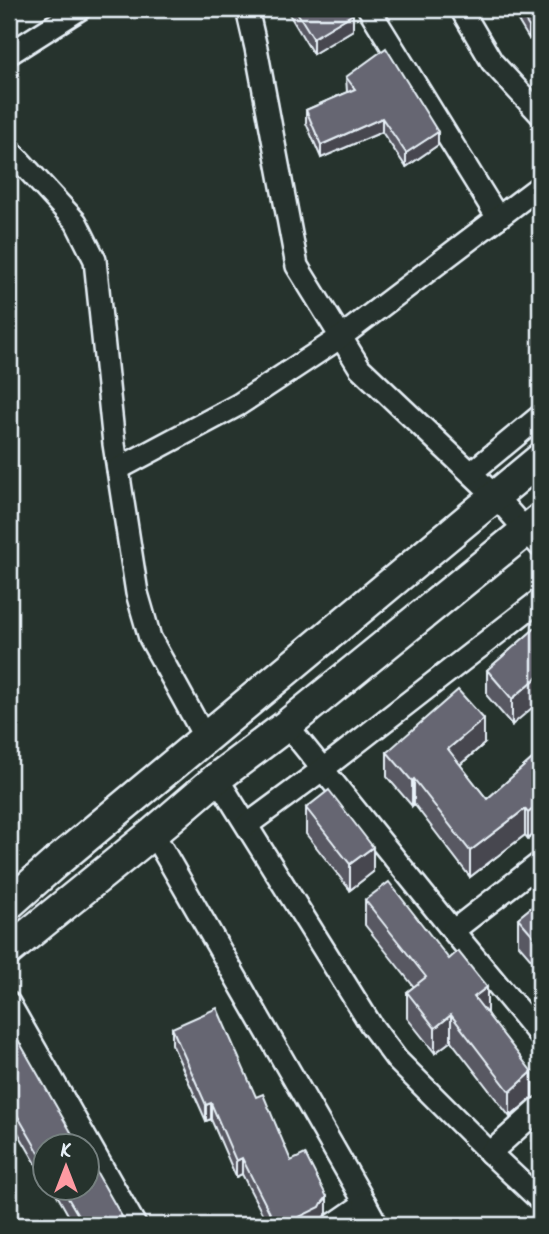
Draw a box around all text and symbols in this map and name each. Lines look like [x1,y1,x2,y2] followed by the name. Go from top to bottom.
[32,1132,102,1202] north arrow
[60,1137,72,1167] text: K

